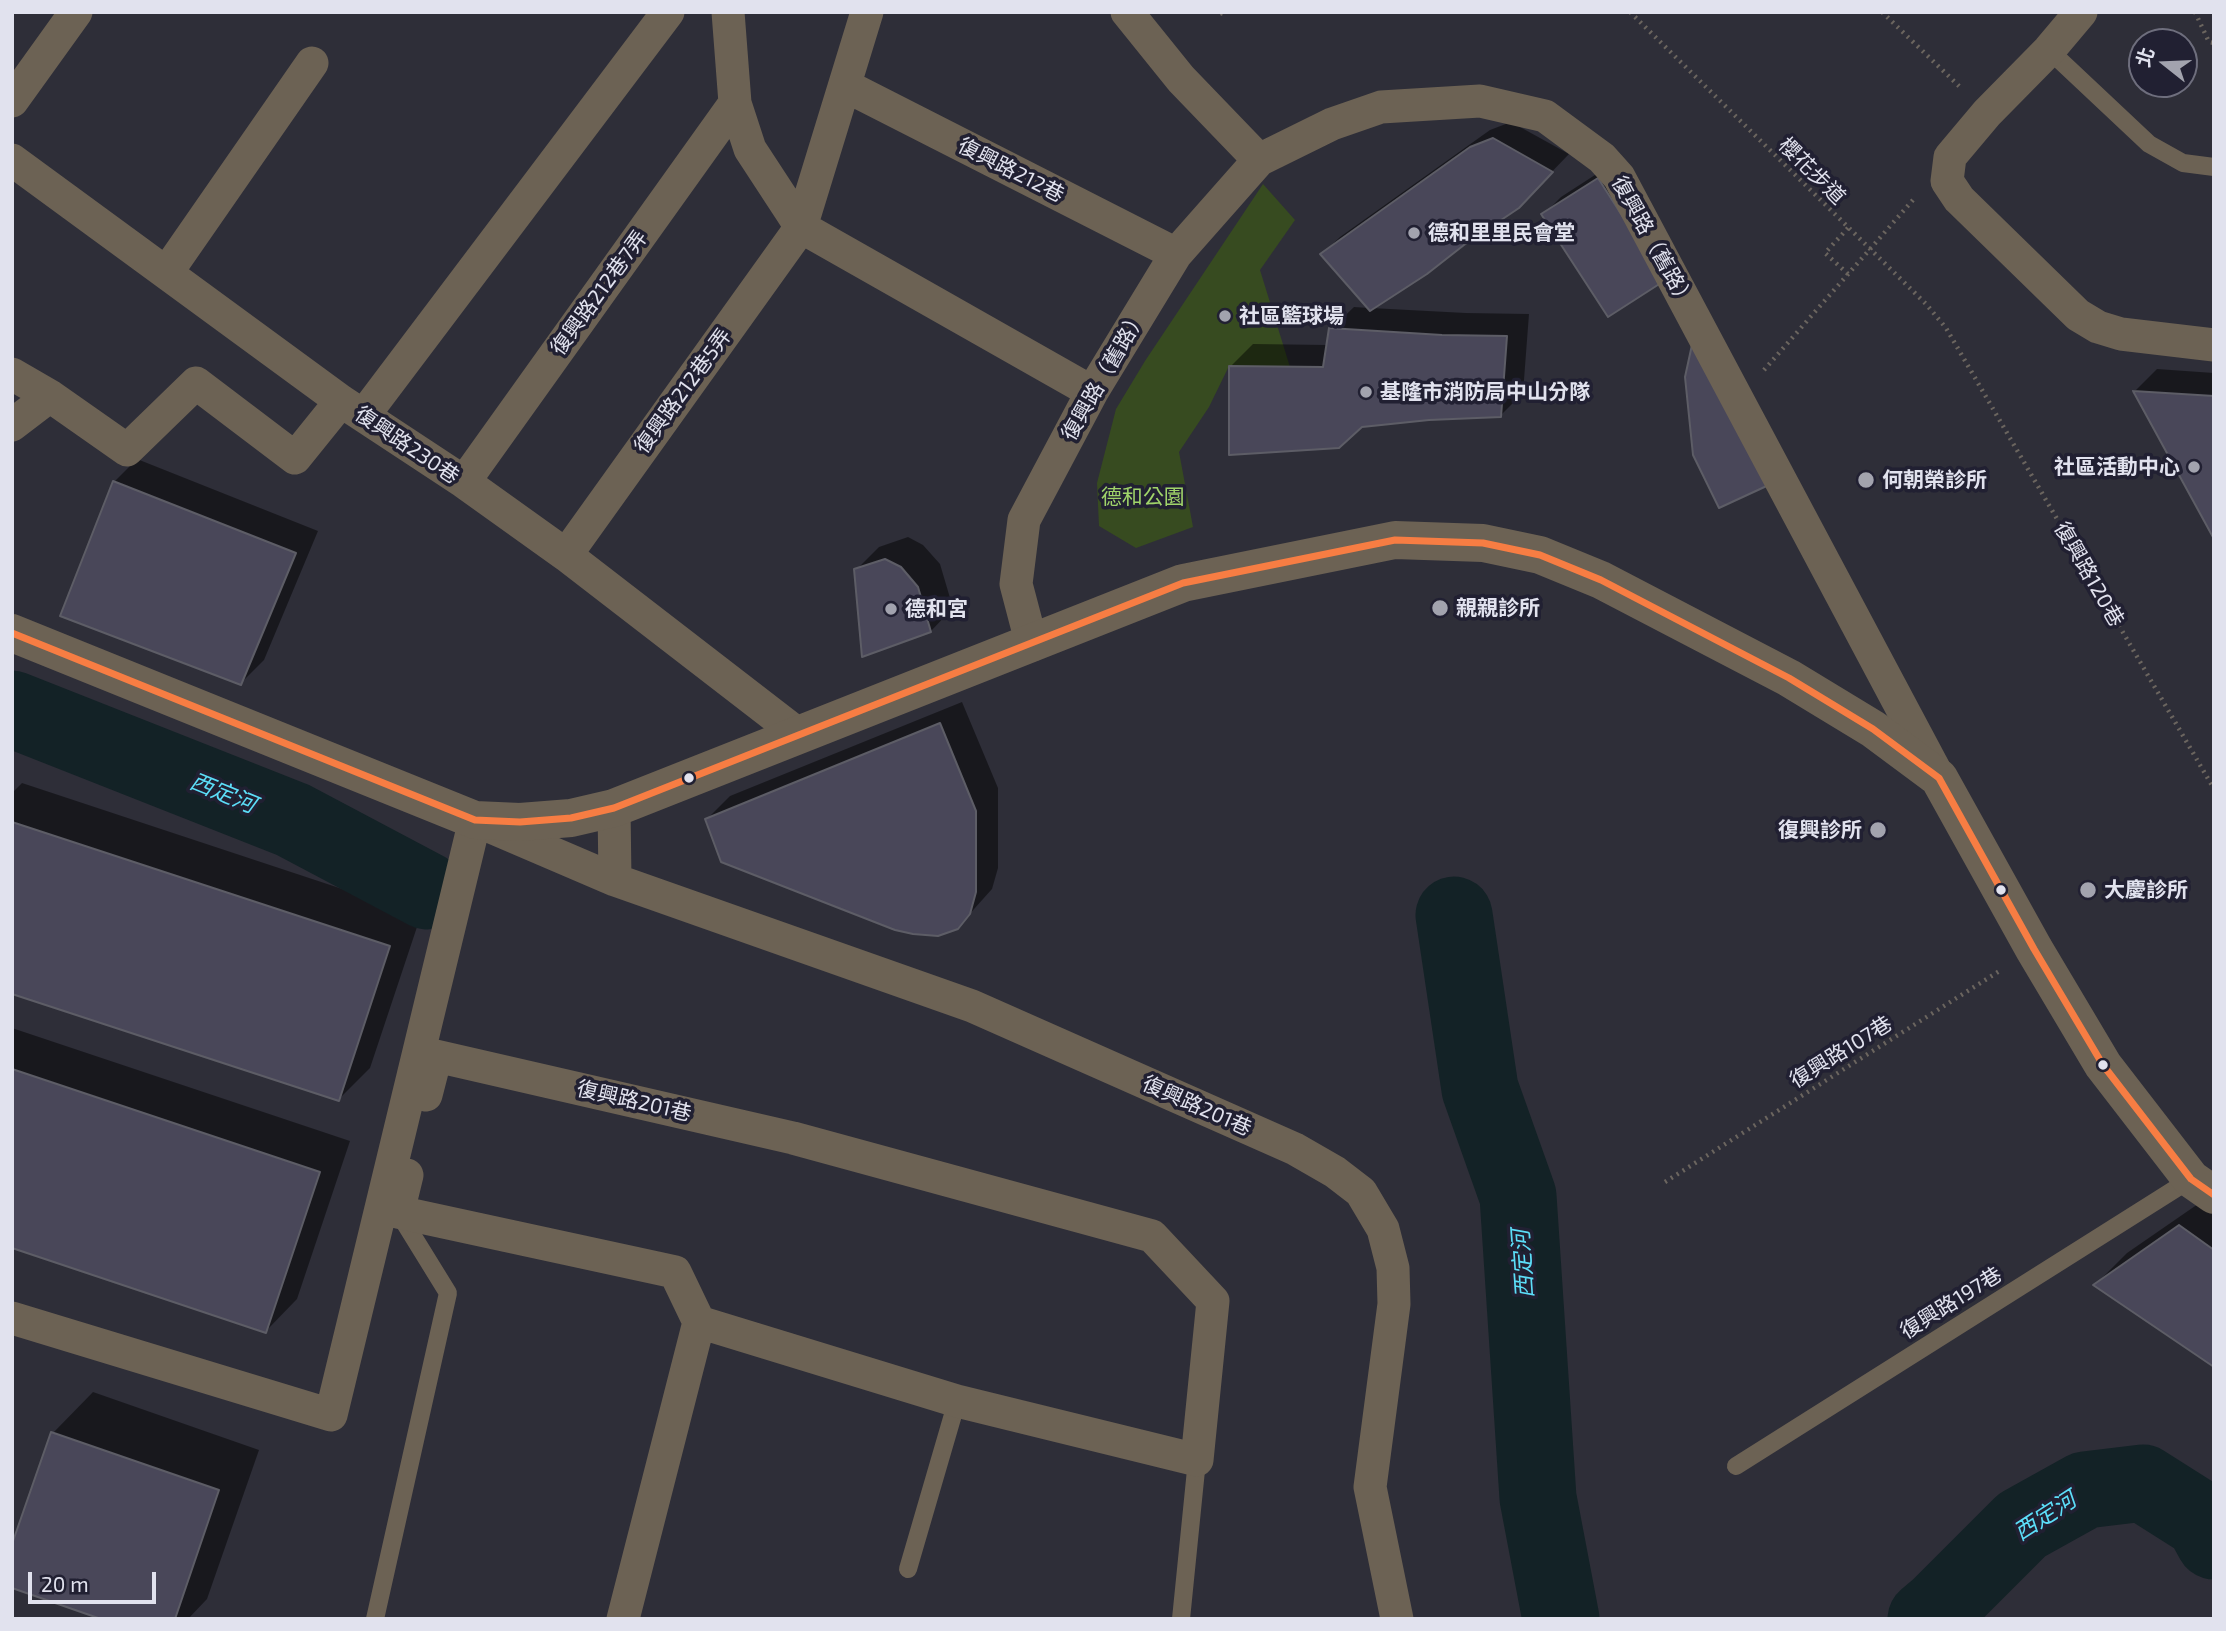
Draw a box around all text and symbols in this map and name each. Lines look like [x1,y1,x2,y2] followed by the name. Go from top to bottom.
[2128,28,2198,98] north arrow
[2131,44,2158,70] text: 北
[954,132,1068,208] street label: 復興路212巷
[1773,132,1851,210] street label: 櫻花步道
[1606,172,1700,312] street label: 復興路（舊路）
[1428,220,1575,246] place label: 德和里里民會堂
[1406,225,1422,241] marker: 德和里里民會堂
[545,226,653,360] street label: 復興路212巷7弄
[1239,303,1344,329] place label: 社區籃球場
[1056,305,1152,445] street label: 復興路（舊路）
[1217,308,1233,324] marker: 社區籃球場
[629,324,737,458] street label: 復興路212巷5弄
[1380,379,1590,405] place label: 基隆市消防局中山分隊
[1358,384,1374,400] marker: 基隆市消防局中山分隊
[350,401,464,489] street label: 復興路230巷
[2054,454,2180,480] place label: 社區活動中心
[2186,459,2202,475] marker: 社區活動中心
[1882,467,1987,493] place label: 何朝榮診所
[1856,470,1876,490] marker: 何朝榮診所
[1101,484,1185,510] park label: 德和公園
[2049,517,2129,631] street label: 復興路120巷
[1456,595,1540,621] place label: 親親診所
[905,596,968,622] place label: 德和宮
[1430,598,1450,618] marker: 親親診所
[883,601,899,617] marker: 德和宮
[186,767,260,819] water label: 西定河
[682,771,696,785] unlabelled marker
[1778,817,1862,843] place label: 復興診所
[1868,820,1888,840] marker: 復興診所
[2104,877,2188,903] place label: 大慶診所
[2078,880,2098,900] marker: 大慶診所
[1994,883,2008,897] unlabelled marker
[1785,1011,1897,1093] street label: 復興路107巷
[2096,1058,2110,1072] unlabelled marker
[1139,1071,1255,1141] street label: 復興路201巷
[574,1076,694,1126] street label: 復興路201巷
[1507,1229,1539,1299] water label: 西定河
[1896,1262,2006,1344] street label: 復興路197巷
[2009,1486,2081,1546] water label: 西定河
[32,1558,159,1602] scale bar
[41,1571,89,1596] text: 20 m

